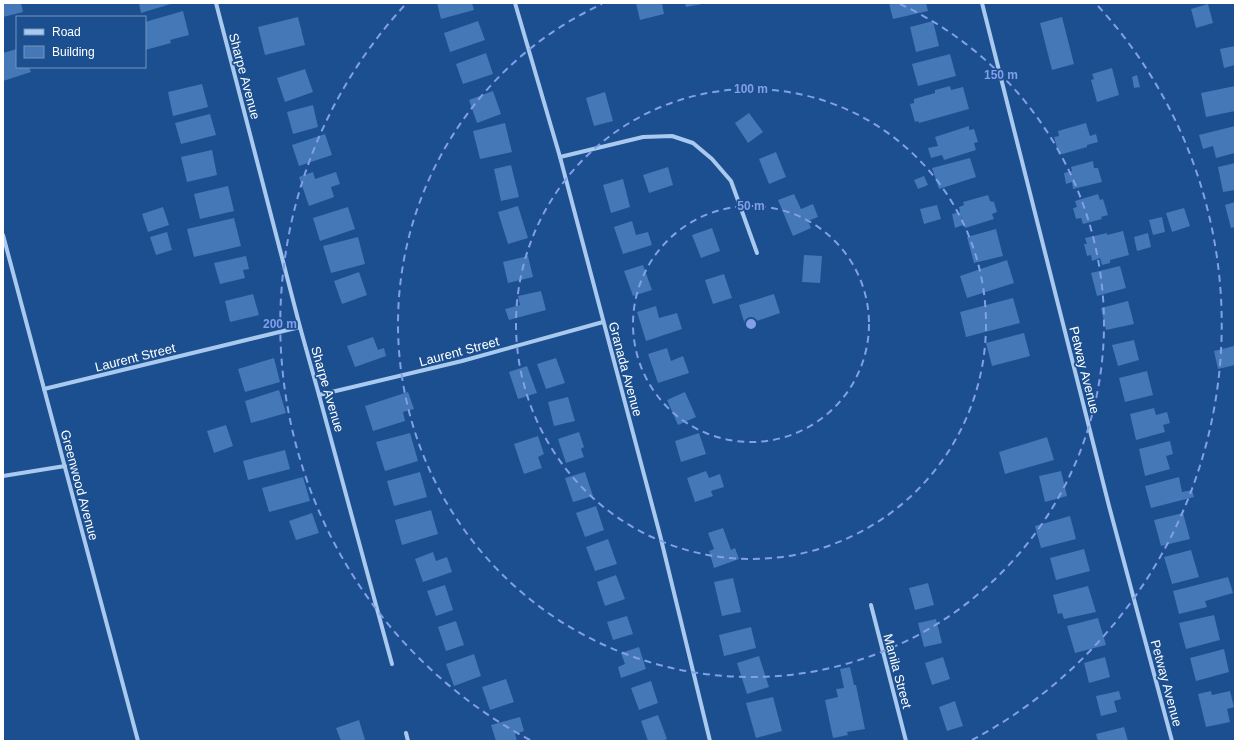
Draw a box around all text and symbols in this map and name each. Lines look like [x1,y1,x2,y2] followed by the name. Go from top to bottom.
[16,16,146,68] legend
[52,25,81,39] text: Road
[226,31,263,121] street label: Sharpe Avenue
[52,45,95,59] text: Building
[984,68,1018,82] text: 150 m
[734,82,768,96] text: 100 m
[737,199,765,213] text: 50 m
[263,317,297,331] text: 200 m
[744,317,758,331] centre of rings
[606,320,645,418] street label: Granada Avenue
[1066,325,1103,415] street label: Petway Avenue
[417,333,501,369] street label: Laurent Street
[93,340,177,375] street label: Laurent Street
[308,344,347,434] street label: Sharpe Avenue
[58,428,102,542] street label: Greenwood Avenue
[880,632,915,710] street label: Manila Street
[1148,638,1185,728] street label: Petway Avenue

